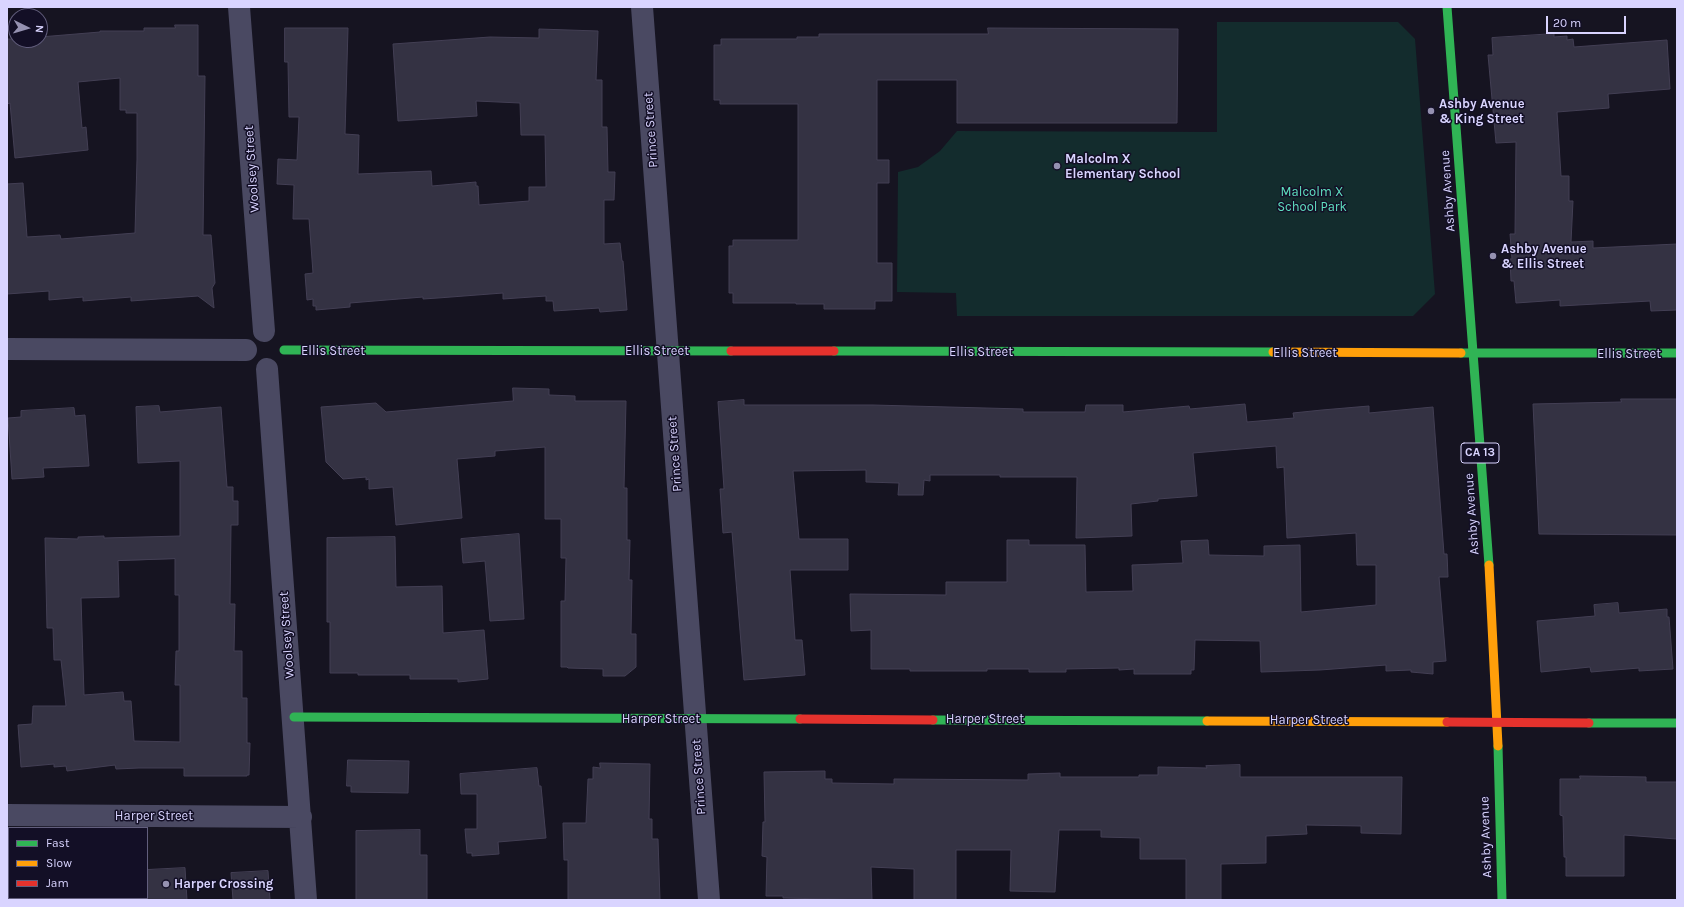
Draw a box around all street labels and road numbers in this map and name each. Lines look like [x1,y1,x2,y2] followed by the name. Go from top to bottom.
[641,92,661,168] street label: Prince Street
[241,125,263,213] street label: Woolsey Street
[1437,150,1459,232] street label: Ashby Avenue
[301,343,365,359] street label: Ellis Street
[625,343,689,359] street label: Ellis Street
[949,344,1013,360] street label: Ellis Street
[1273,345,1337,361] street label: Ellis Street
[1597,346,1661,362] street label: Ellis Street
[665,416,685,492] street label: Prince Street
[1461,443,1499,463] road number: CA 13
[1461,473,1483,555] street label: Ashby Avenue
[276,591,298,679] street label: Woolsey Street
[622,711,700,727] street label: Harper Street
[946,711,1024,727] street label: Harper Street
[1270,712,1348,728] street label: Harper Street
[689,739,709,815] street label: Prince Street
[1477,796,1495,878] street label: Ashby Avenue
[115,808,193,824] street label: Harper Street

